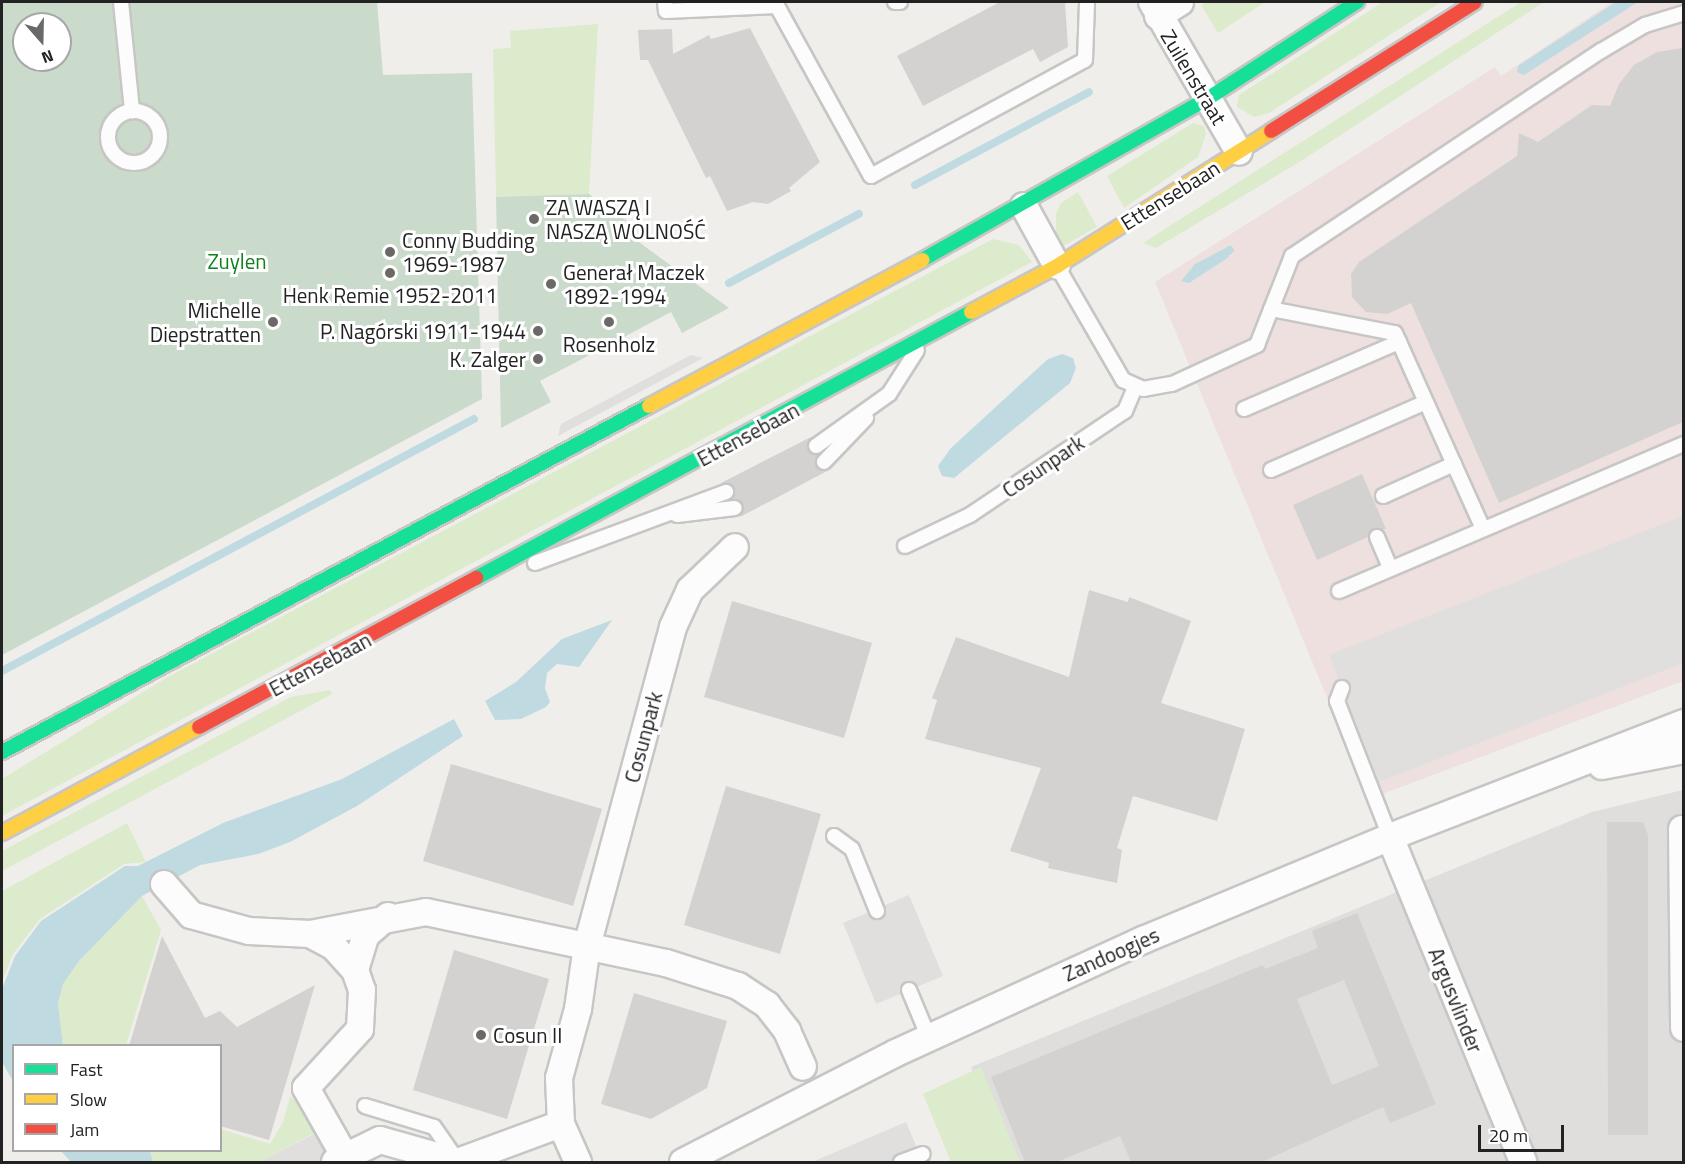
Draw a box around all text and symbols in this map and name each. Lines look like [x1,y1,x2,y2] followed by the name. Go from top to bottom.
[12,12,72,72] north arrow
[1156,25,1232,129] street label: Zuilenstraat
[38,44,57,70] text: N
[1116,155,1224,235] street label: Ettensebaan
[546,194,706,244] place label: ZA WASZĄ I NASZĄ WOLNOŚĆ
[527,212,541,226] marker: ZA WASZĄ I NASZĄ WOLNOŚĆ
[402,227,534,277] place label: Conny Budding 1969-1987
[383,245,397,259] marker: Conny Budding 1969-1987
[207,248,267,274] park label: Zuylen
[563,259,705,309] place label: Generał Maczek 1892-1994
[383,266,397,280] marker: Henk Remie 1952-2011
[544,277,558,291] marker: Generał Maczek 1892-1994
[283,282,497,308] place label: Henk Remie 1952-2011
[150,297,261,347] place label: Michelle Diepstratten
[266,315,280,329] marker: Michelle Diepstratten
[602,315,616,329] marker: Rosenholz
[320,318,526,344] place label: P. Nagórski 1911-1944
[531,324,545,338] marker: P. Nagórski 1911-1944
[563,331,655,357] place label: Rosenholz
[450,346,526,372] place label: K. Zalger
[531,352,545,366] marker: K. Zalger
[693,397,803,471] street label: Ettensebaan
[997,429,1089,503] street label: Cosunpark
[265,627,375,701] street label: Ettensebaan
[619,689,667,785] street label: Cosunpark
[1059,922,1163,986] street label: Zandoogjes
[1424,944,1488,1056] street label: Argusvlinder
[493,1022,562,1048] place label: Cosun II
[474,1028,488,1042] marker: Cosun II
[12,1044,222,1152] legend
[70,1056,103,1083] text: Fast
[70,1086,107,1113] text: Slow
[1481,1113,1566,1151] scale bar
[70,1116,99,1143] text: Jam
[1489,1122,1528,1149] text: 20 m

